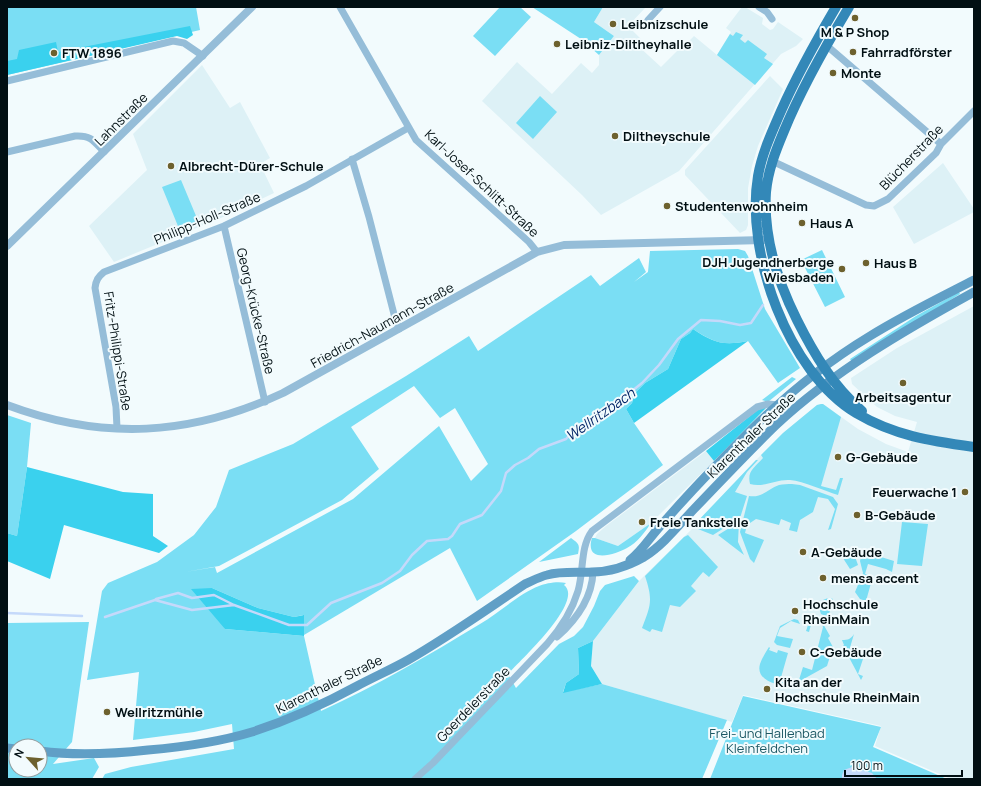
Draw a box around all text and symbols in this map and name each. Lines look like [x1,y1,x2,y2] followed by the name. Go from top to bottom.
[850,13,860,23] marker: M & P Shop
[621,15,709,33] place label: Leibnizschule
[608,19,618,29] marker: Leibnizschule
[821,23,889,41] place label: M & P Shop
[565,35,692,53] place label: Leibniz-Diltheyhalle
[552,39,562,49] marker: Leibniz-Diltheyhalle
[861,43,952,61] place label: Fahrradförster
[62,44,122,62] place label: FTW 1896
[848,47,858,57] marker: Fahrradförster
[49,48,59,58] marker: FTW 1896
[841,64,882,82] place label: Monte
[828,68,838,78] marker: Monte
[90,88,152,150] street label: Lahnstraße
[875,120,947,194] street label: Blücherstraße
[421,125,543,241] street label: Karl-Josef-Schlitt-Straße
[623,127,711,145] place label: Diltheyschule
[610,131,620,141] marker: Diltheyschule
[179,157,324,175] place label: Albrecht-Dürer-Schule
[166,161,176,171] marker: Albrecht-Dürer-Schule
[151,187,263,249] street label: Philipp-Holl-Straße
[675,197,808,215] place label: Studentenwohnheim
[662,201,672,211] marker: Studentenwohnheim
[810,214,854,232] place label: Haus A
[797,218,807,228] marker: Haus A
[233,246,279,376] street label: Georg-Krücke-Straße
[702,253,834,286] place label: DJH Jugendherberge Wiesbaden
[874,254,917,272] place label: Haus B
[861,258,871,268] marker: Haus B
[837,264,847,274] marker: DJH Jugendherberge Wiesbaden
[307,278,457,372] street label: Friedrich-Naumann-Straße
[100,290,136,412] street label: Fritz-Philippi-Straße
[898,378,908,388] marker: Arbeitsagentur
[562,383,639,445] water label: Wellritzbach
[703,388,799,482] street label: Klarenthaler Straße
[855,388,951,406] place label: Arbeitsagentur
[846,448,918,466] place label: G-Gebäude
[833,452,843,462] marker: G-Gebäude
[872,483,957,501] place label: Feuerwache 1
[960,487,970,497] marker: Feuerwache 1
[865,506,936,524] place label: B-Gebäude
[852,510,862,520] marker: B-Gebäude
[650,513,749,531] place label: Freie Tankstelle
[637,517,647,527] marker: Freie Tankstelle
[811,543,882,561] place label: A-Gebäude
[798,547,808,557] marker: A-Gebäude
[831,569,919,587] place label: mensa accent
[818,573,828,583] marker: mensa accent
[803,595,878,628] place label: Hochschule RheinMain
[790,606,800,616] marker: Hochschule RheinMain
[810,643,882,661] place label: C-Gebäude
[797,647,807,657] marker: C-Gebäude
[273,650,385,718] street label: Klarenthaler Straße
[432,662,514,746] street label: Goerdelerstraße
[775,673,920,706] place label: Kita an der Hochschule RheinMain
[762,684,772,694] marker: Kita an der Hochschule RheinMain
[115,703,203,721] place label: Wellritzmühle
[102,707,112,717] marker: Wellritzmühle
[709,724,825,757] park label: Frei- und Hallenbad Kleinfeldchen
[8,738,48,778] north arrow
[10,746,27,760] text: N
[845,752,962,778] scale bar
[851,757,883,774] text: 100 m

